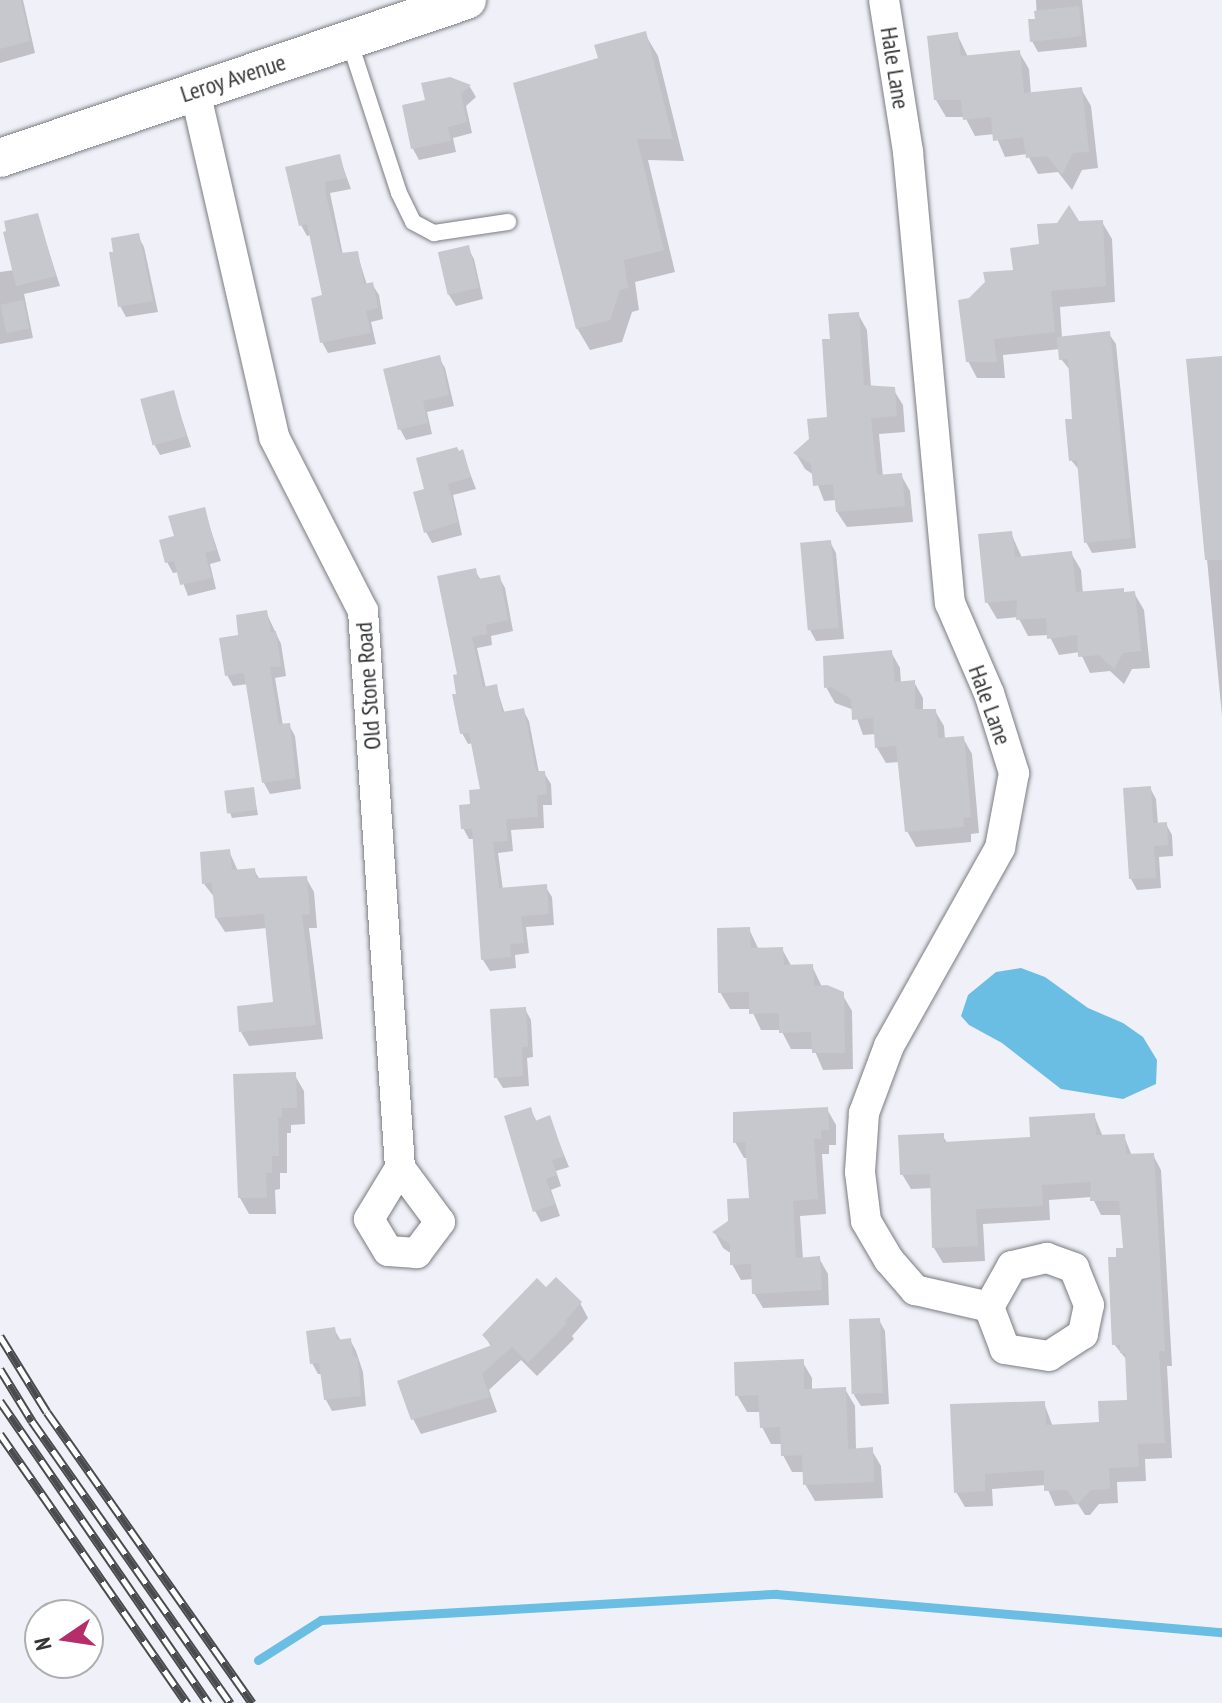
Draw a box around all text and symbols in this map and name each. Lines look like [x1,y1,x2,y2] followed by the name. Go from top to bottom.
[874,25,916,111] street label: Hale Lane
[176,47,290,109] street label: Leroy Avenue
[349,621,387,751] street label: Old Stone Road
[962,661,1018,749] street label: Hale Lane
[24,1599,104,1679] north arrow
[28,1635,58,1653] text: N

